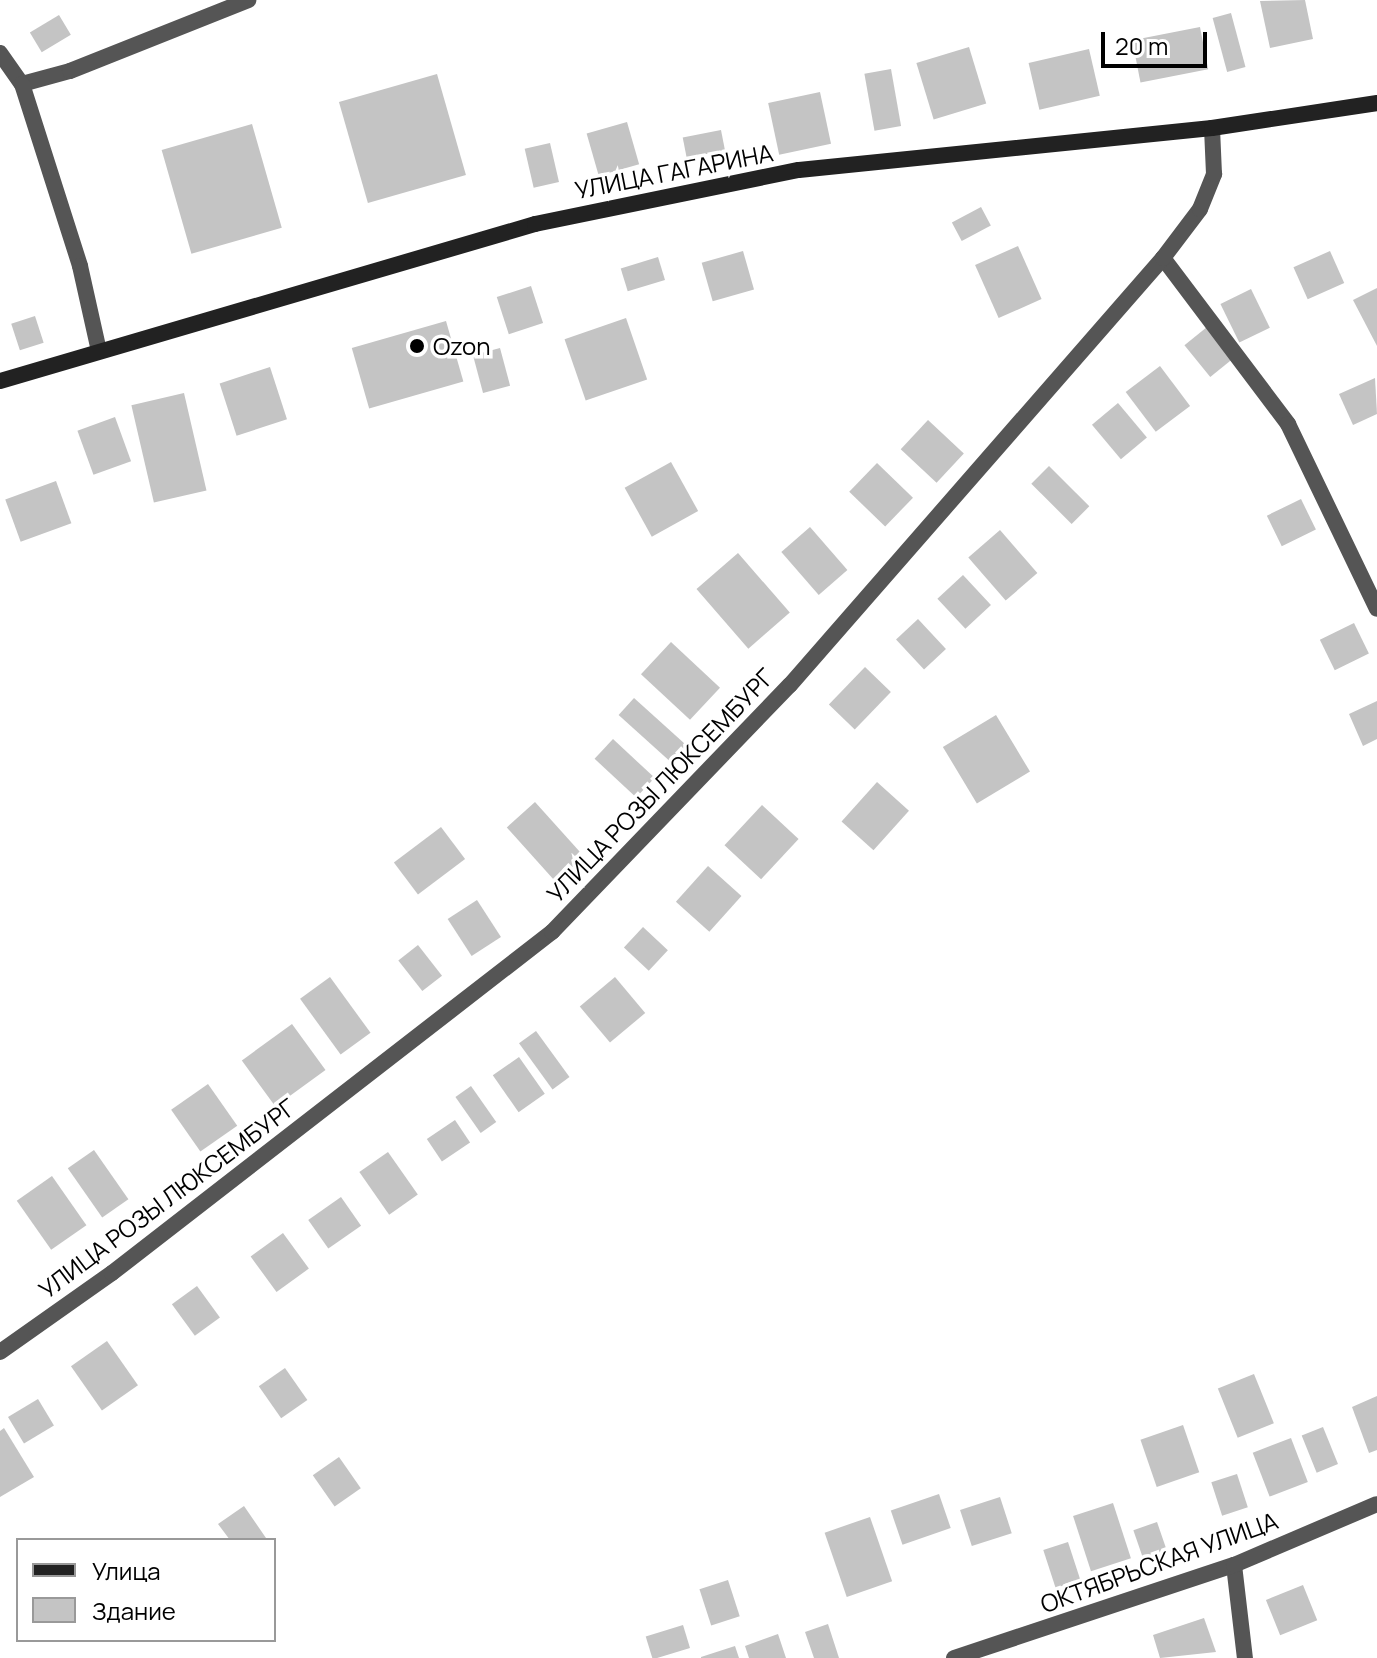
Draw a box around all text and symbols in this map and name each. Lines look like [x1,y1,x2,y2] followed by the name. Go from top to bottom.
[1105,16,1211,66] scale bar
[1115,29,1168,62] text: 20 m
[573,138,775,204] street label: УЛИЦА ГАГАРИНА
[433,332,491,360] place label: Ozon
[408,337,426,355] marker: Ozon
[541,662,779,908] street label: УЛИЦА РОЗЫ ЛЮКСЕМБУРГ
[33,1092,301,1304] street label: УЛИЦА РОЗЫ ЛЮКСЕМБУРГ
[1037,1506,1281,1618] street label: ОКТЯБРЬСКАЯ УЛИЦА
[16,1538,276,1642] legend
[92,1554,161,1587] text: Улица
[92,1594,176,1627] text: Здание

